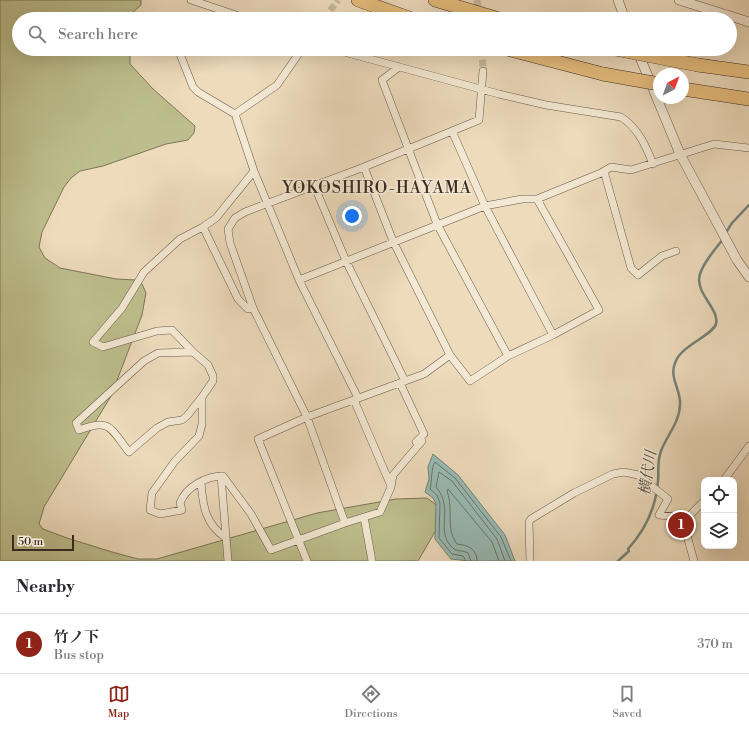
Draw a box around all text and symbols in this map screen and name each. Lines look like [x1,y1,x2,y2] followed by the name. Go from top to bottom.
[12,12,737,56] search box
[26,23,48,45] icon: search
[58,25,138,44] text: Search here
[653,68,689,104] north arrow
[281,178,472,198] district label: YOKOSHIRO-HAYAMA
[342,206,362,226] your location
[635,447,661,497] water label: 横代川
[701,477,737,549] map controls
[701,477,737,513] button: locate
[668,510,694,540] pin: 1
[701,513,737,549] button: layers
[12,533,74,552] scale bar
[18,535,43,549] text: 50 m
[16,576,75,598] text: Nearby
[54,628,99,647] text: 竹ノ下
[26,636,32,652] text: 1
[697,636,733,652] text: 370 m
[54,647,104,663] text: Bus stop
[108,683,130,721] tab: Map
[345,683,398,721] tab: Directions
[613,683,641,721] tab: Saved

